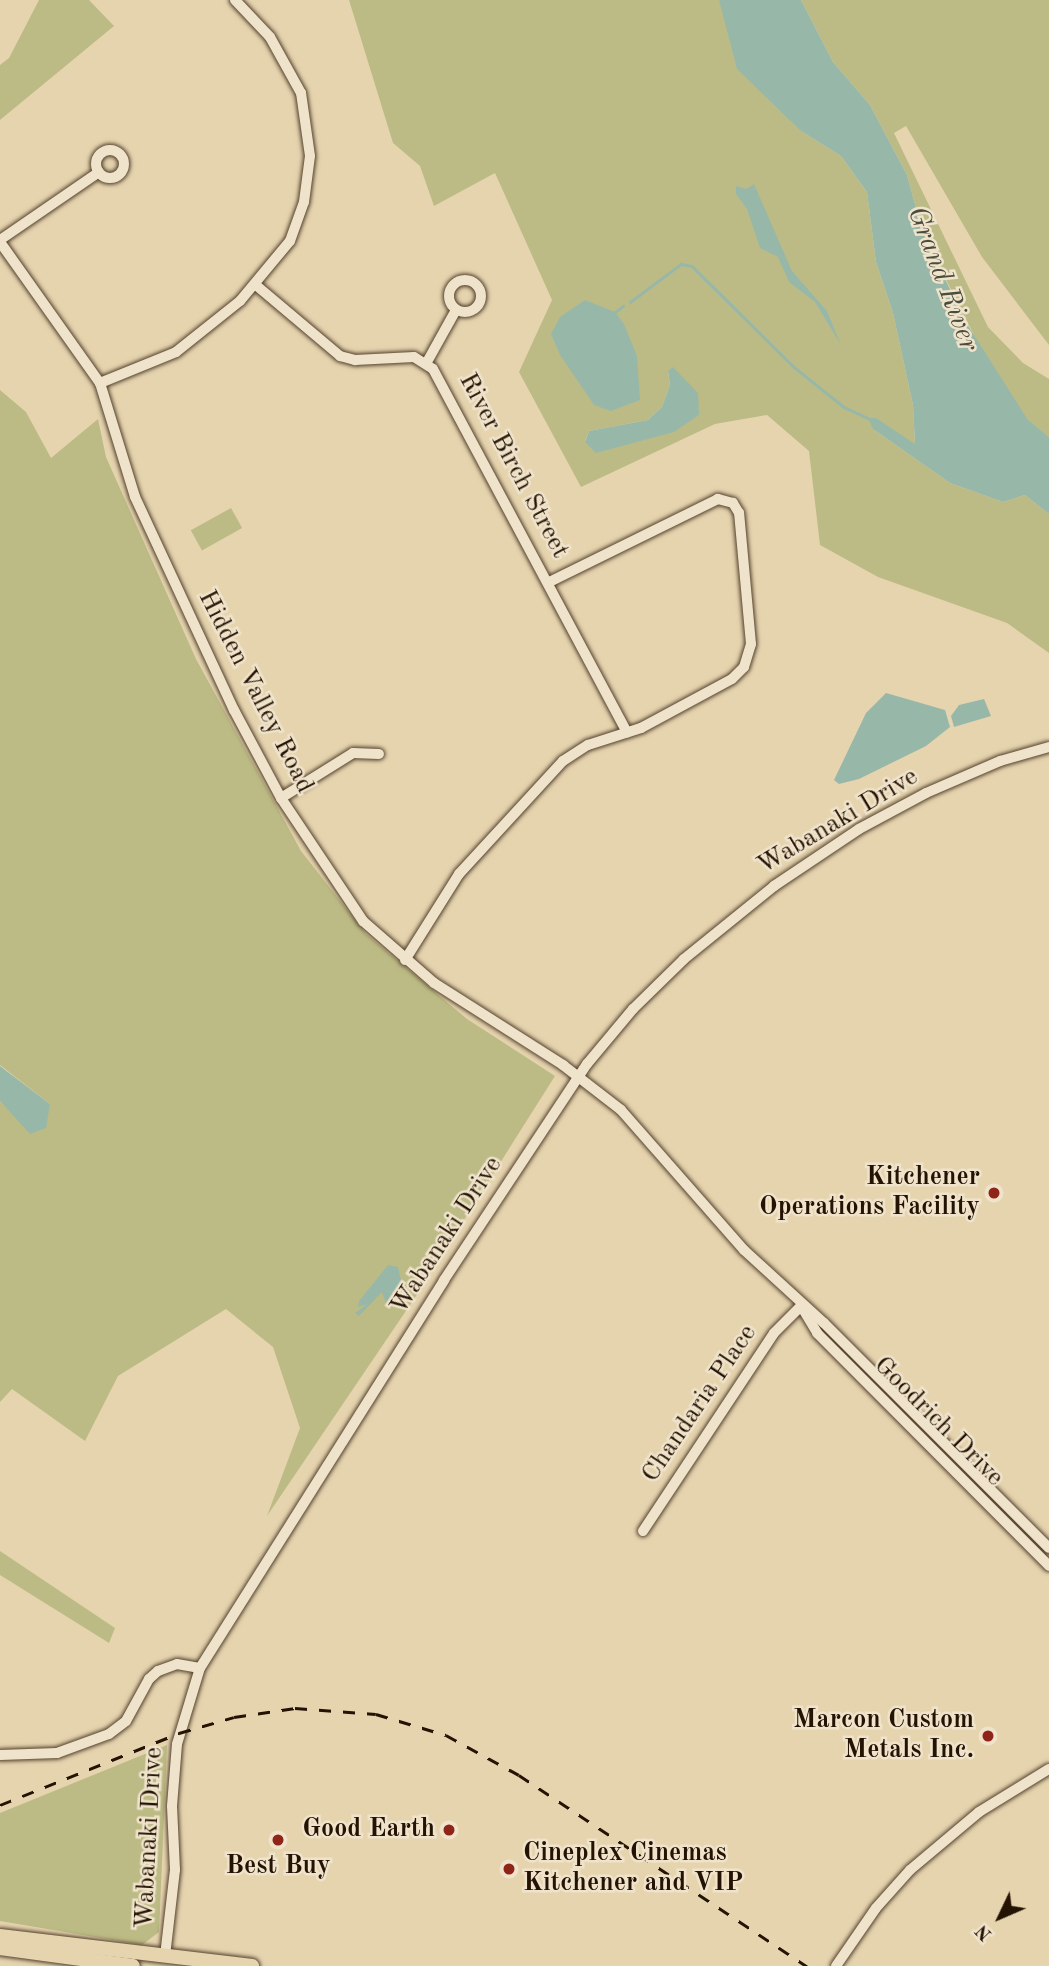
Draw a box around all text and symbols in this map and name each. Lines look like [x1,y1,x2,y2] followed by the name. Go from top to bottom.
[899,202,985,356] water label: Grand River
[451,368,575,564] street label: River Birch Street
[190,585,320,799] street label: Hidden Valley Road
[752,762,924,882] street label: Wabanaki Drive
[384,1151,510,1321] street label: Wabanaki Drive
[759,1162,980,1224] place label: Kitchener Operations Facility
[986,1185,1002,1201] marker: Kitchener Operations Facility
[636,1319,764,1489] street label: Chandaria Place
[867,1351,1009,1493] street label: Goodrich Drive
[793,1705,974,1766] place label: Marcon Custom Metals Inc.
[980,1728,996,1744] marker: Marcon Custom Metals Inc.
[130,1746,170,1930] street label: Wabanaki Drive
[302,1814,435,1846] place label: Good Earth
[441,1822,457,1838] marker: Good Earth
[270,1832,286,1848] marker: Best Buy
[523,1838,743,1899] place label: Cineplex Cinemas Kitchener and VIP
[225,1851,331,1883] place label: Best Buy
[501,1861,517,1877] marker: Cineplex Cinemas Kitchener and VIP
[965,1882,1035,1952] north arrow
[973,1920,996,1944] text: N

